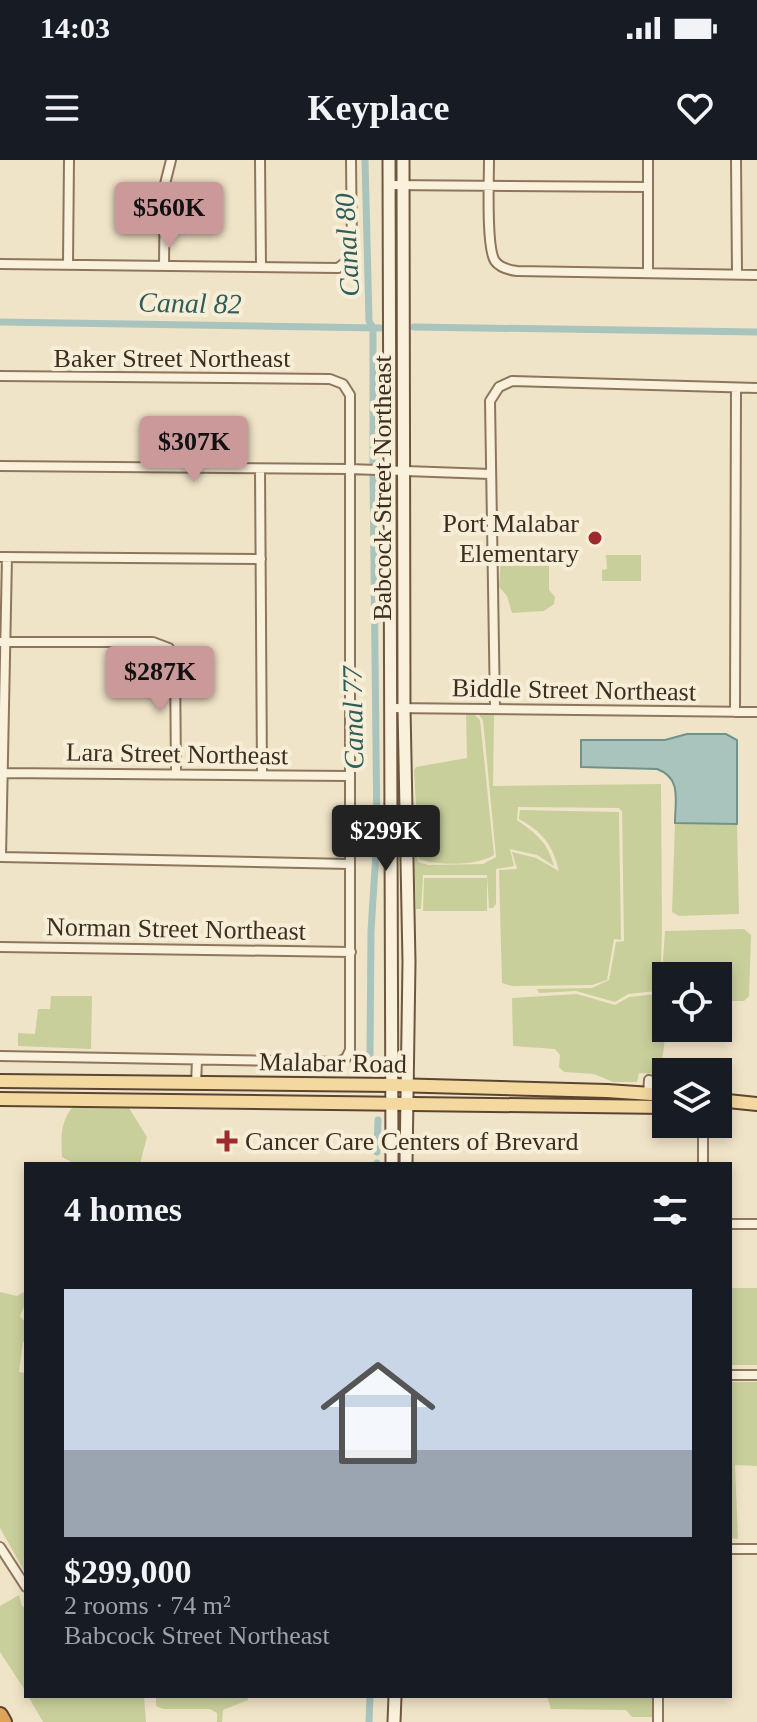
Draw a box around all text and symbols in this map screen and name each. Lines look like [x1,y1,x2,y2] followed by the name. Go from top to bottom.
[40,11,110,44] text: 14:03
[40,86,84,130] icon: menu
[673,86,717,130] icon: heart
[308,88,449,128] text: Keyplace
[113,182,225,250] pin: $560K
[133,193,205,222] text: $560K
[329,193,365,297] water label: Canal 80
[138,287,242,319] water label: Canal 82
[54,344,291,373] street label: Baker Street Northeast
[368,354,397,621] street label: Babcock Street Northeast
[138,416,250,484] pin: $307K
[158,427,230,456] text: $307K
[443,509,579,568] place label: Port Malabar Elementary
[586,529,604,547] marker: Port Malabar Elementary
[104,646,216,714] pin: $287K
[124,657,196,686] text: $287K
[337,665,369,770] water label: Canal 77
[452,673,697,707] street label: Biddle Street Northeast
[66,738,289,770] street label: Lara Street Northeast
[330,805,442,873] pin: $299K
[350,816,422,845] text: $299K
[46,912,307,946] street label: Norman Street Northeast
[652,962,732,1138] map controls
[652,962,732,1042] button: locate
[259,1047,407,1079] street label: Malabar Road
[652,1058,732,1138] button: layers
[245,1127,579,1156] place label: Cancer Care Centers of Brevard
[216,1130,238,1152] marker: Cancer Care Centers of Brevard
[648,1188,692,1232] icon: filters
[64,1191,182,1228] text: 4 homes
[306,1341,450,1485] icon: home
[64,1553,192,1590] text: $299,000
[64,1591,231,1620] text: 2 rooms · 74 m²
[64,1621,330,1650] text: Babcock Street Northeast

